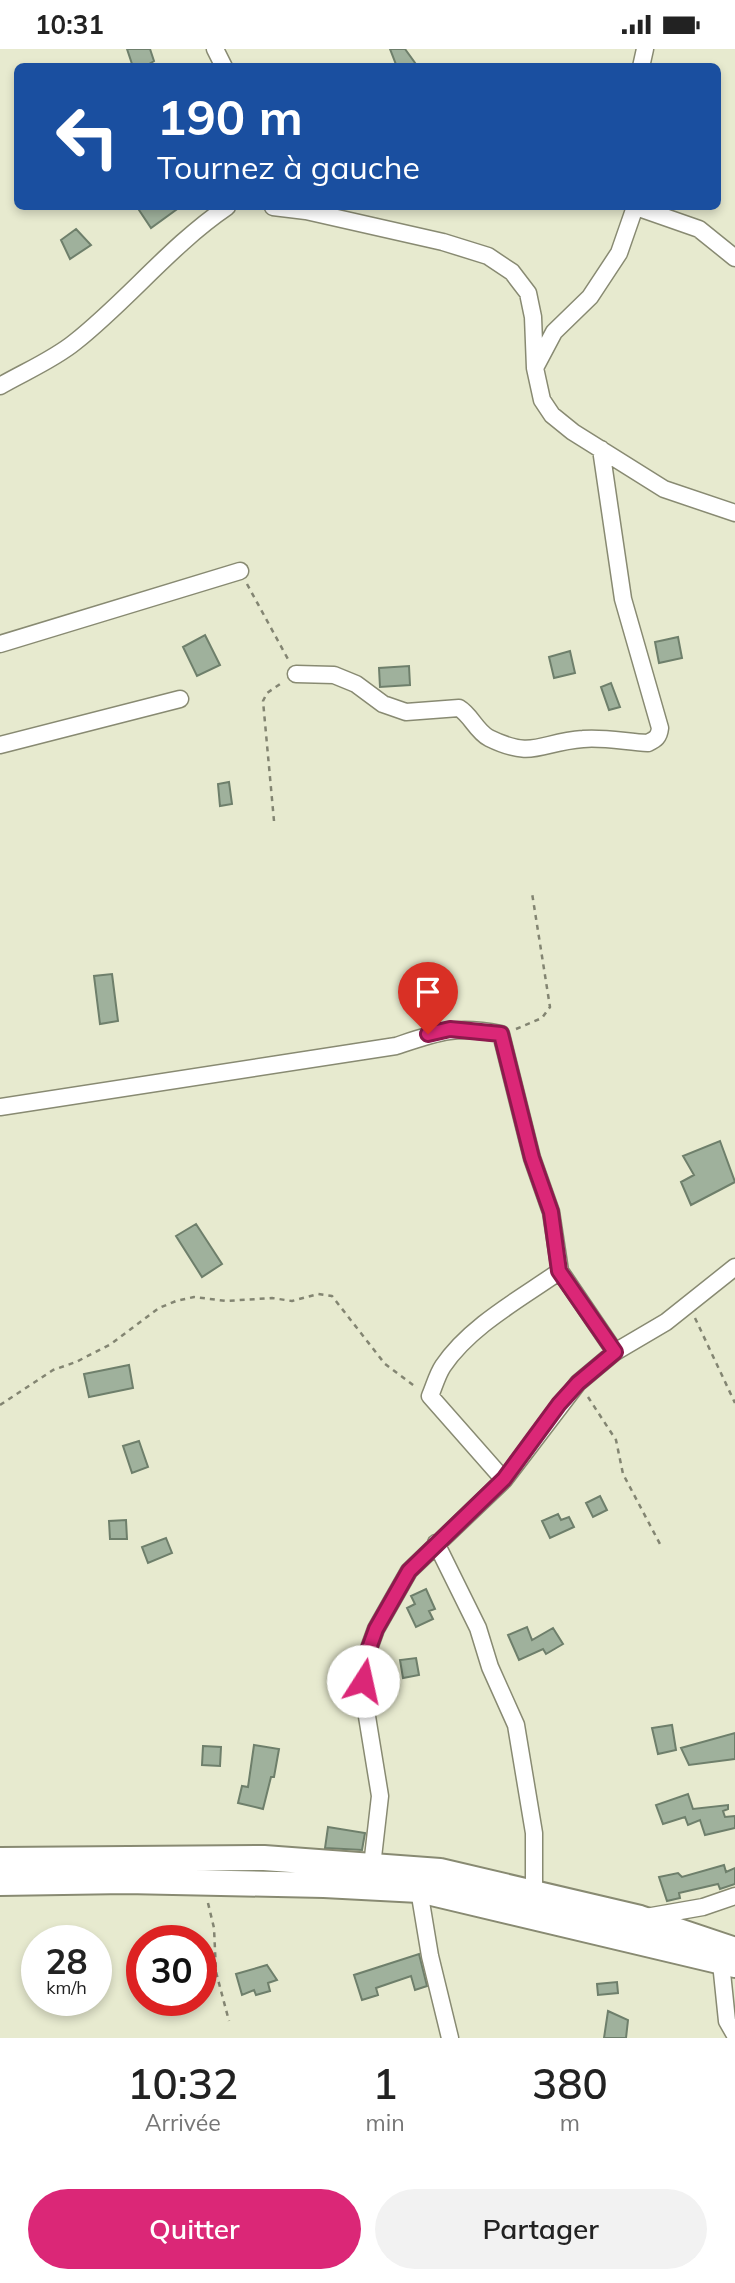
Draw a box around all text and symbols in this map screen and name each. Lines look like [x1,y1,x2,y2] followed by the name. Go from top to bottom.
[35,8,104,41] text: 10:31
[157,86,303,147] text: 190 m
[42,91,133,182] icon: left
[157,147,420,187] text: Tournez à gauche
[398,962,458,1034] pin
[409,973,447,1011] icon: arrive
[326,1644,400,1718] position arrow
[126,1925,217,2016] speed limit sign: 30
[45,1939,88,1983] text: 28
[46,1976,87,1999] text: km/h
[127,2057,238,2110] text: 10:32
[372,2057,398,2110] text: 1
[532,2057,608,2110] text: 380
[145,2108,221,2137] text: Arrivée
[365,2108,405,2137] text: min
[560,2108,580,2137] text: m
[28,2189,361,2269] button: Quitter
[375,2189,707,2269] button: Partager

